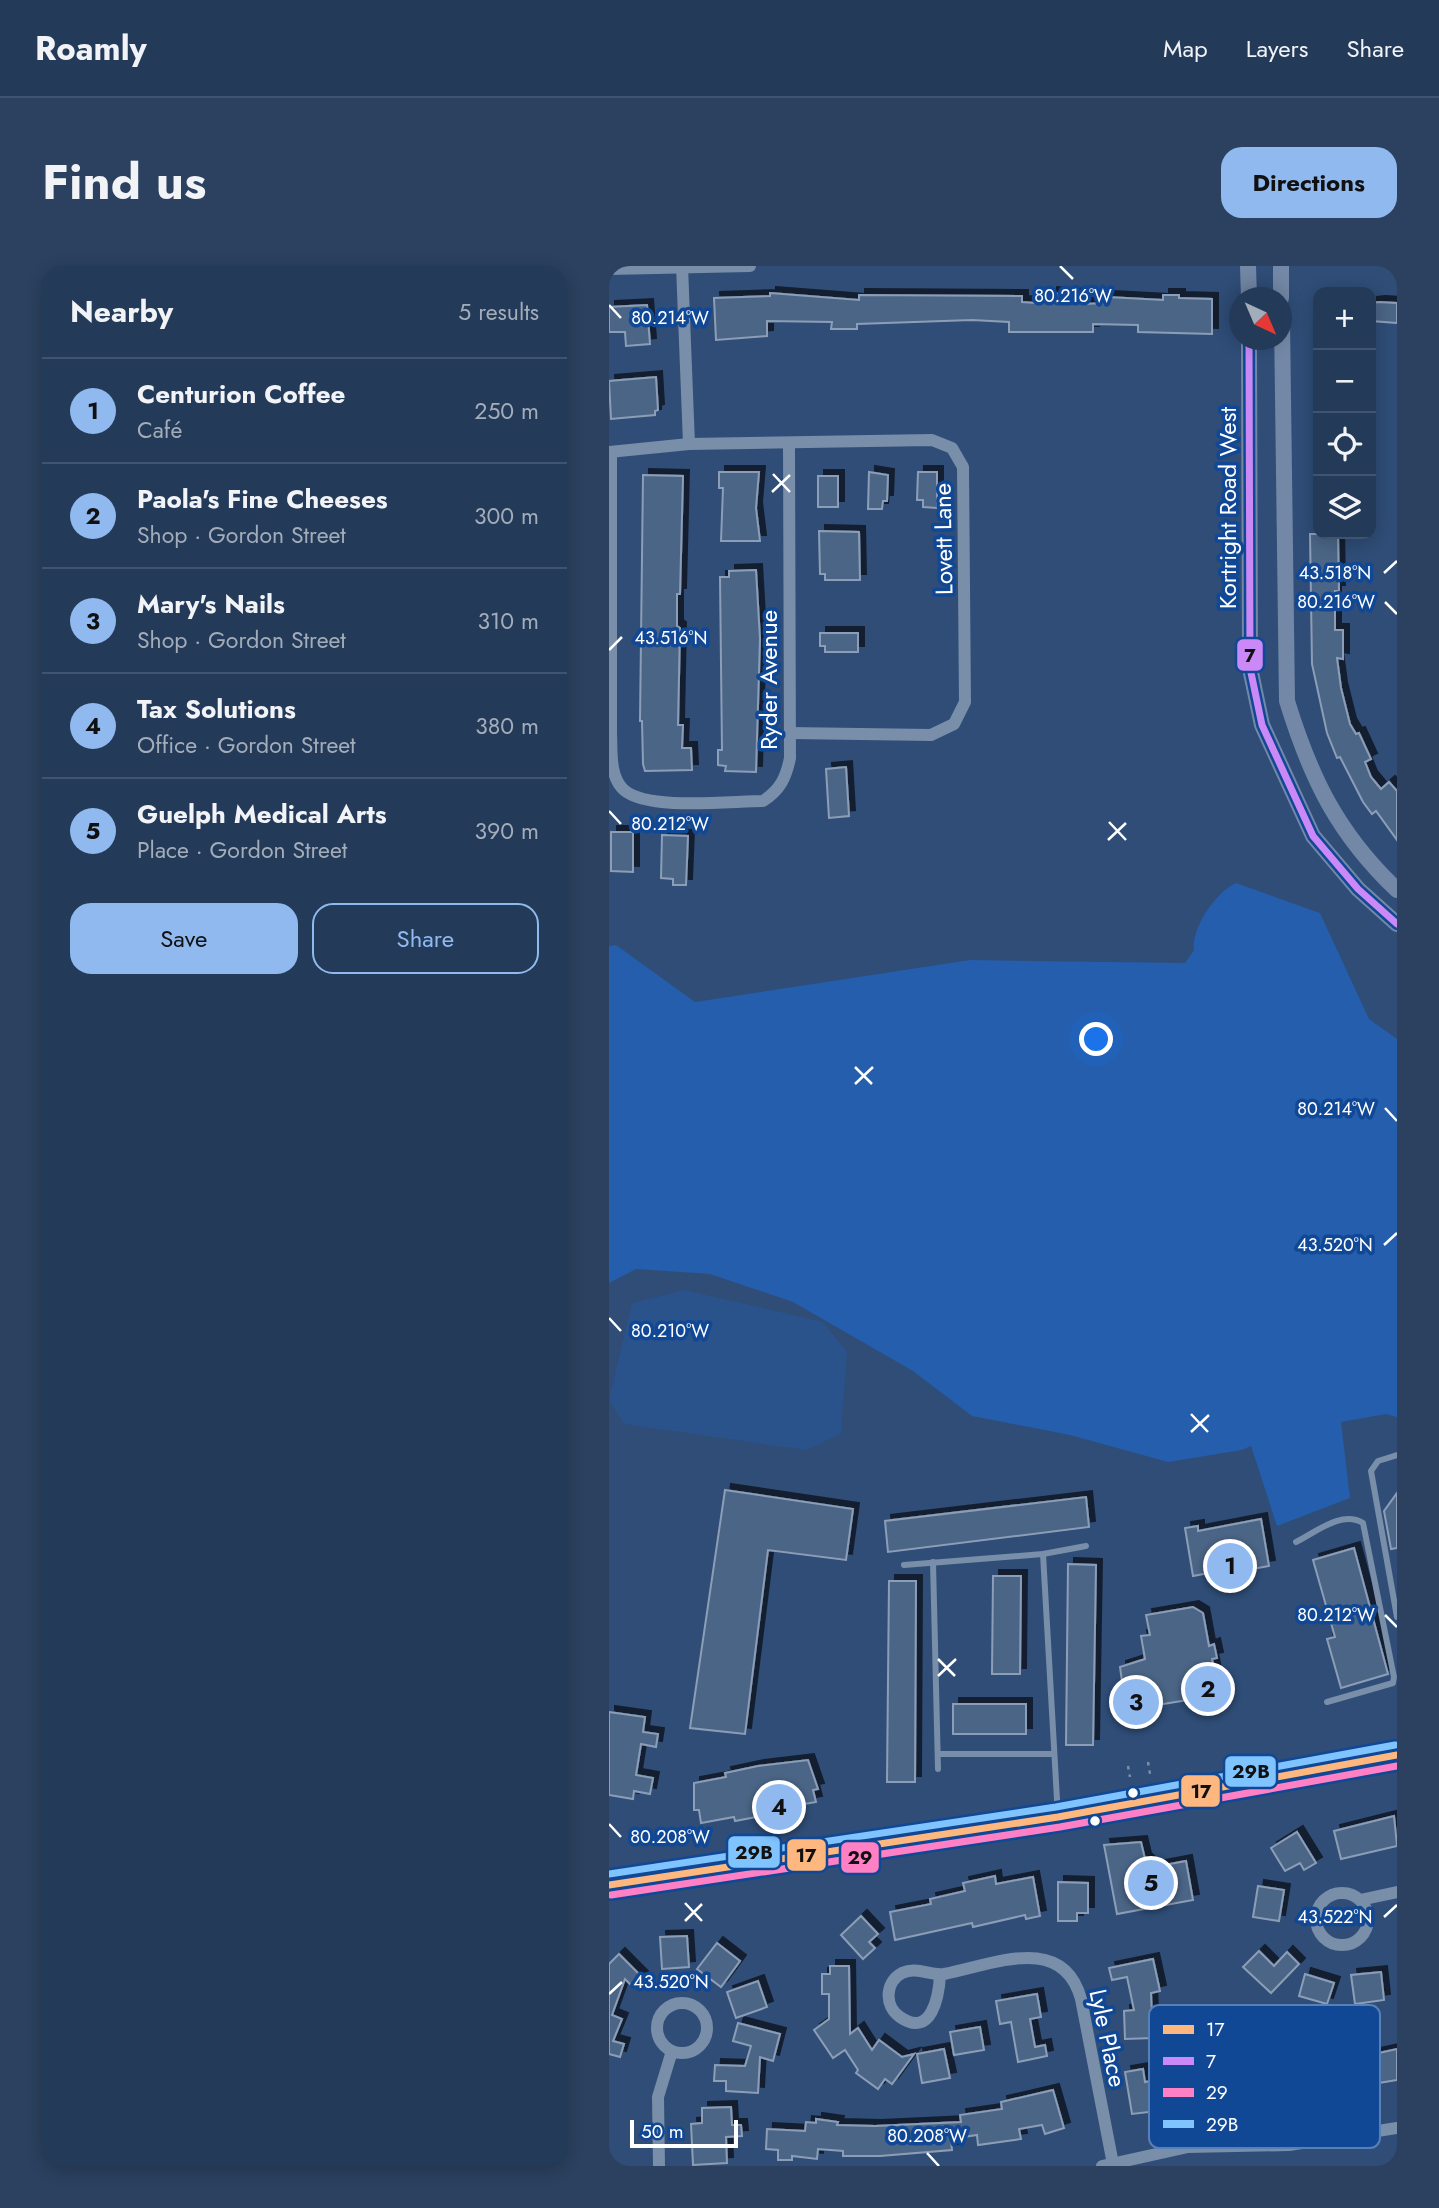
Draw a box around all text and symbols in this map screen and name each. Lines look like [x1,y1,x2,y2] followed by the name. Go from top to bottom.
[35,25,147,72] text: Roamly
[1163,31,1208,66] text: Map
[1246,31,1308,66] text: Layers
[1346,31,1404,66] text: Share
[42,147,206,217] text: Find us
[1221,147,1397,218] button: Directions
[1034,283,1112,309] text: 80.216°W
[1229,287,1292,350] north arrow
[1313,287,1376,539] map controls
[1313,287,1376,350] button: +
[70,290,173,333] text: Nearby
[458,295,539,329] text: 5 results
[631,305,709,331] text: 80.214°W
[1313,350,1376,413] button: −
[137,375,346,413] text: Centurion Coffee
[87,394,99,428] text: 1
[474,394,539,428] text: 250 m
[1210,407,1245,609] street label: Kortright Road West
[137,413,182,447] text: Café
[1313,413,1376,476] button: locate
[1313,476,1376,539] button: layers
[137,480,388,518] text: Paola's Fine Cheeses
[925,483,961,595] street label: Lovett Lane
[85,499,101,533] text: 2
[474,499,539,533] text: 300 m
[137,518,346,552] text: Shop · Gordon Street
[1299,560,1371,586] text: 43.518°N
[137,585,285,623] text: Mary's Nails
[1297,589,1375,615] text: 80.216°W
[86,604,100,638] text: 3
[477,604,539,638] text: 310 m
[751,610,786,750] street label: Ryder Avenue
[137,623,346,657] text: Shop · Gordon Street
[634,625,708,651] text: 43.516°N
[1236,638,1264,672] line badge: 7
[1244,642,1256,669] text: 7
[137,690,296,728] text: Tax Solutions
[85,709,101,743] text: 4
[475,709,539,743] text: 380 m
[137,728,356,762] text: Office · Gordon Street
[137,795,387,833] text: Guelph Medical Arts
[631,811,709,837] text: 80.212°W
[86,814,100,848] text: 5
[475,814,539,848] text: 390 m
[137,833,347,867] text: Place · Gordon Street
[70,903,298,974] button: Save
[312,903,539,974] button: Share
[1079,1022,1113,1056] your location
[1297,1096,1375,1122] text: 80.214°W
[1297,1232,1373,1258] text: 43.520°N
[631,1318,709,1344] text: 80.210°W
[1207,1540,1253,1592] pin: 1
[1297,1602,1375,1628] text: 80.212°W
[1185,1663,1231,1715] pin: 2
[1113,1676,1159,1728] pin: 3
[1224,1755,1277,1788] line badge: 29B
[1232,1758,1270,1785] text: 29B
[1180,1774,1221,1808] line badge: 17
[1190,1778,1212,1805] text: 17
[756,1781,802,1833] pin: 4
[1126,1786,1140,1800] unlabelled marker
[1088,1814,1102,1828] unlabelled marker
[630,1824,710,1850] text: 80.208°W
[727,1835,781,1869] line badge: 29B
[786,1838,827,1872] line badge: 17
[735,1839,773,1866] text: 29B
[840,1841,880,1874] line badge: 29
[795,1842,817,1869] text: 17
[847,1844,873,1871] text: 29
[1128,1857,1174,1909] pin: 5
[1297,1904,1373,1930] text: 43.522°N
[633,1969,709,1995] text: 43.520°N
[1081,1986,1135,2090] street label: Lyle Place
[1149,2005,1380,2148] legend
[1206,2016,1225,2043] text: 17
[1206,2048,1216,2075] text: 7
[1206,2079,1228,2106] text: 29
[1206,2111,1238,2138] text: 29B
[630,2117,739,2149] scale bar
[641,2118,684,2145] text: 50 m
[887,2123,967,2149] text: 80.208°W

